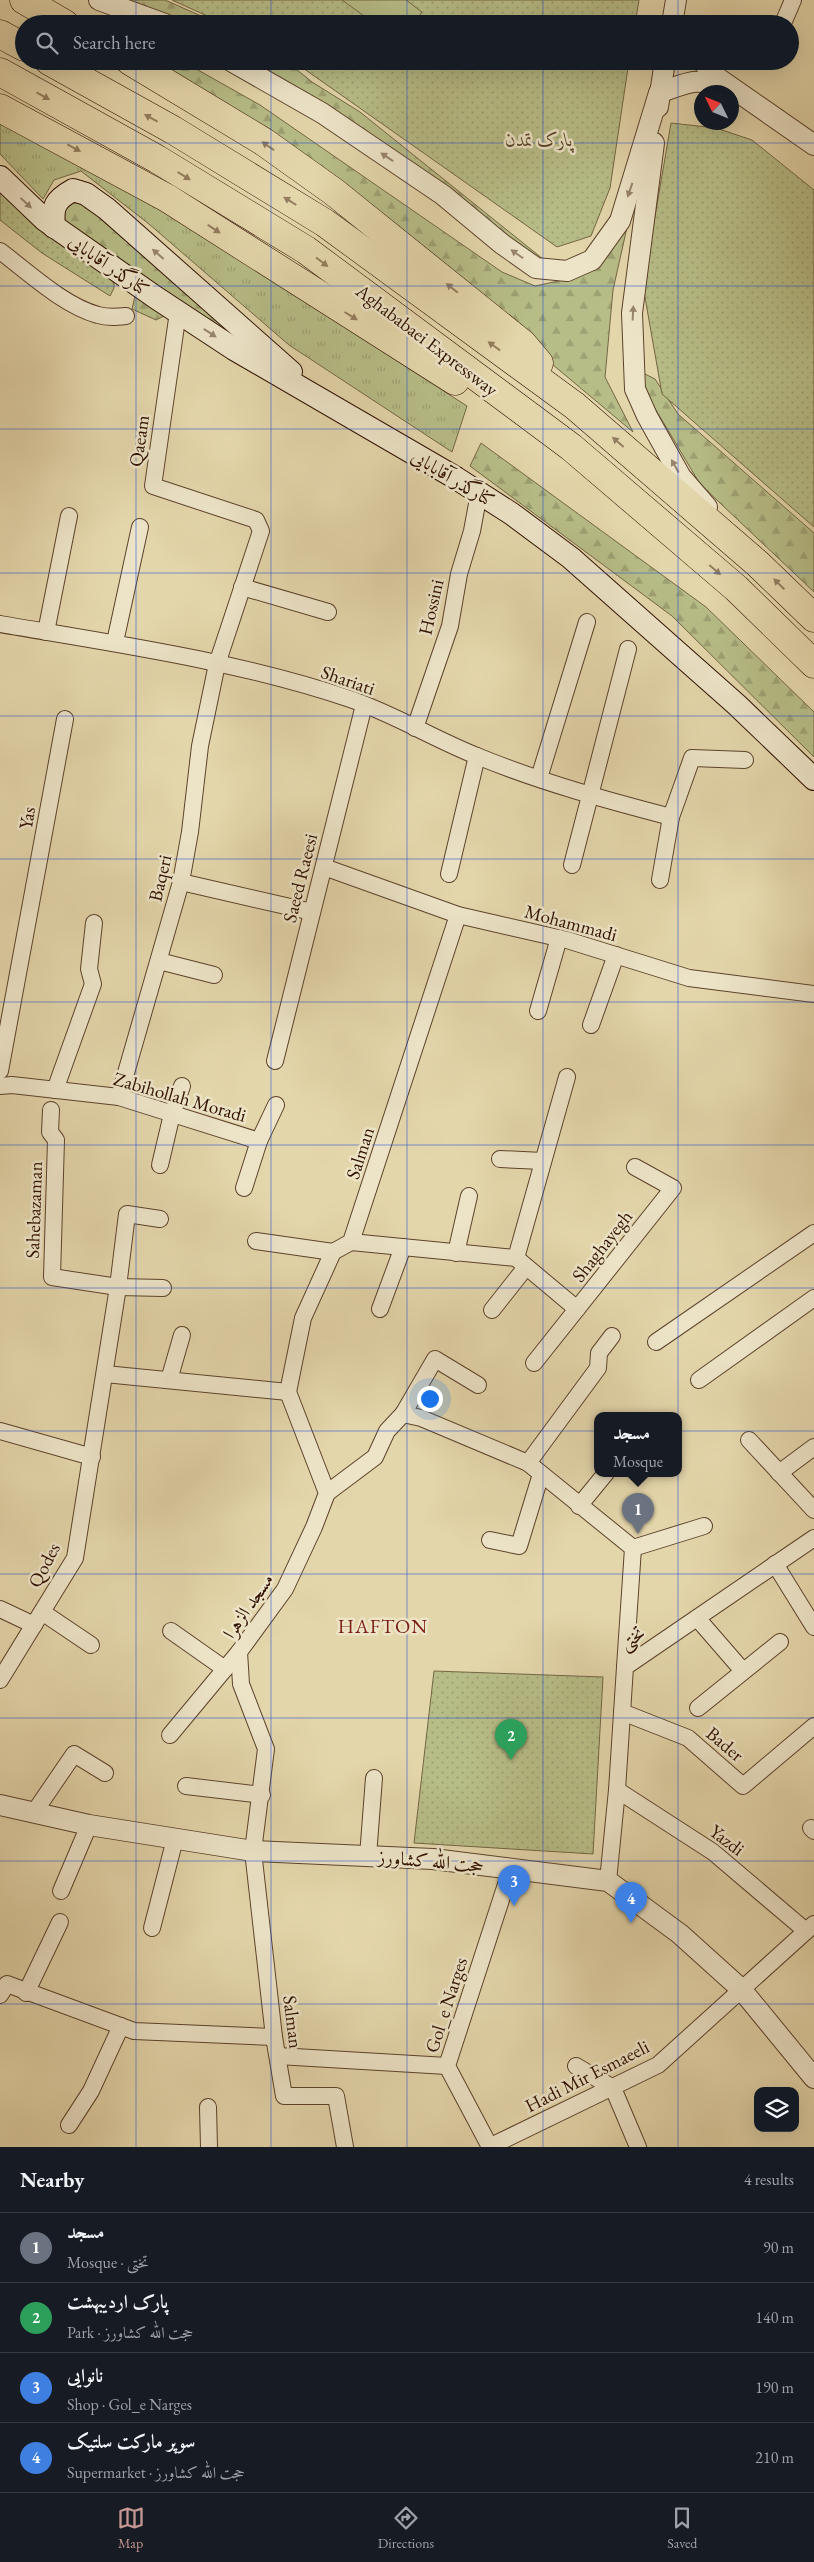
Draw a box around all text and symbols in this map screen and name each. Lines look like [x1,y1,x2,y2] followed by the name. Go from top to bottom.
[15,15,799,70] search box
[33,29,61,57] icon: search
[73,30,155,55] text: Search here
[694,85,739,130] north arrow
[35,92,50,100] one-way arrow
[144,113,157,122] one-way arrow
[505,127,574,153] park label: پارک تمدن
[262,141,275,151] one-way arrow
[66,144,81,152] one-way arrow
[380,152,393,162] one-way arrow
[178,171,191,180] one-way arrow
[626,183,634,198] one-way arrow
[20,197,32,209] one-way arrow
[283,197,296,206] one-way arrow
[208,224,221,234] one-way arrow
[63,227,155,303] street label: کنارگذر آقابابایی
[153,248,165,260] one-way arrow
[510,249,524,259] one-way arrow
[315,257,329,267] one-way arrow
[350,278,504,402] street label: Aghababaei Expressway
[446,282,459,293] one-way arrow
[630,305,638,321] one-way arrow
[345,312,358,321] one-way arrow
[203,328,217,338] one-way arrow
[487,341,501,351] one-way arrow
[123,413,155,468] street label: Qaeam
[612,436,624,448] one-way arrow
[406,442,500,514] street label: کنارگذر آقابابایی
[671,459,679,473] one-way arrow
[709,565,722,576] one-way arrow
[412,576,450,637] street label: Hossini
[773,578,785,590] one-way arrow
[318,659,379,701] street label: Shariati
[13,805,41,831] street label: Yas
[277,831,323,925] street label: Saeed Raeesi
[143,852,178,904] street label: Baqeri
[522,899,620,947] street label: Mohammadi
[111,1066,250,1128] street label: Zabihollah Moradi
[340,1124,380,1182] street label: Salman
[20,1161,48,1259] street label: Sahebazaman
[566,1205,638,1287] street label: Shaghayegh
[417,1386,443,1412] your location
[594,1412,682,1477] popup
[613,1420,650,1445] text: مسجد
[613,1451,663,1472] text: Mosque
[622,1493,654,1534] pin: 1
[22,1538,66,1592] street label: Qodes
[217,1568,279,1644] street label: مسجد الزهرا
[338,1613,428,1639] district label: HAFTON
[614,1620,650,1657] street label: تختی
[495,1719,527,1760] pin: 2
[701,1721,750,1768] street label: Bader
[704,1819,750,1862] street label: Yazdi
[375,1842,485,1878] street label: حجت الله کشاورز
[498,1865,530,1906] pin: 3
[615,1882,647,1923] pin: 4
[419,1954,473,2056] street label: Gol_e Narges
[277,1994,309,2050] street label: Salman
[521,2034,654,2118] street label: Hadi Mir Esmaeeli
[754,2087,799,2132] map controls
[754,2087,799,2132] button: layers
[20,2166,84,2193] text: Nearby
[744,2169,794,2190] text: 4 results
[67,2219,104,2244] text: مسجد
[32,2237,40,2258] text: 1
[763,2237,794,2258] text: 90 m
[67,2252,149,2273] text: Mosque · تختی
[67,2289,168,2314] text: پارک اردیبهشت
[32,2307,40,2328] text: 2
[755,2307,794,2328] text: 140 m
[67,2322,193,2343] text: Park · حجت الله کشاورز
[67,2363,103,2388] text: نانوایی
[32,2377,40,2398] text: 3
[755,2377,794,2398] text: 190 m
[67,2394,192,2415] text: Shop · Gol_e Narges
[67,2429,195,2454] text: سوپر مارکت سلتیک
[32,2447,40,2468] text: 4
[755,2447,794,2468] text: 210 m
[67,2462,245,2483] text: Supermarket · حجت الله کشاورز
[117,2504,145,2552] tab: Map
[378,2504,434,2552] tab: Directions
[667,2504,697,2552] tab: Saved

